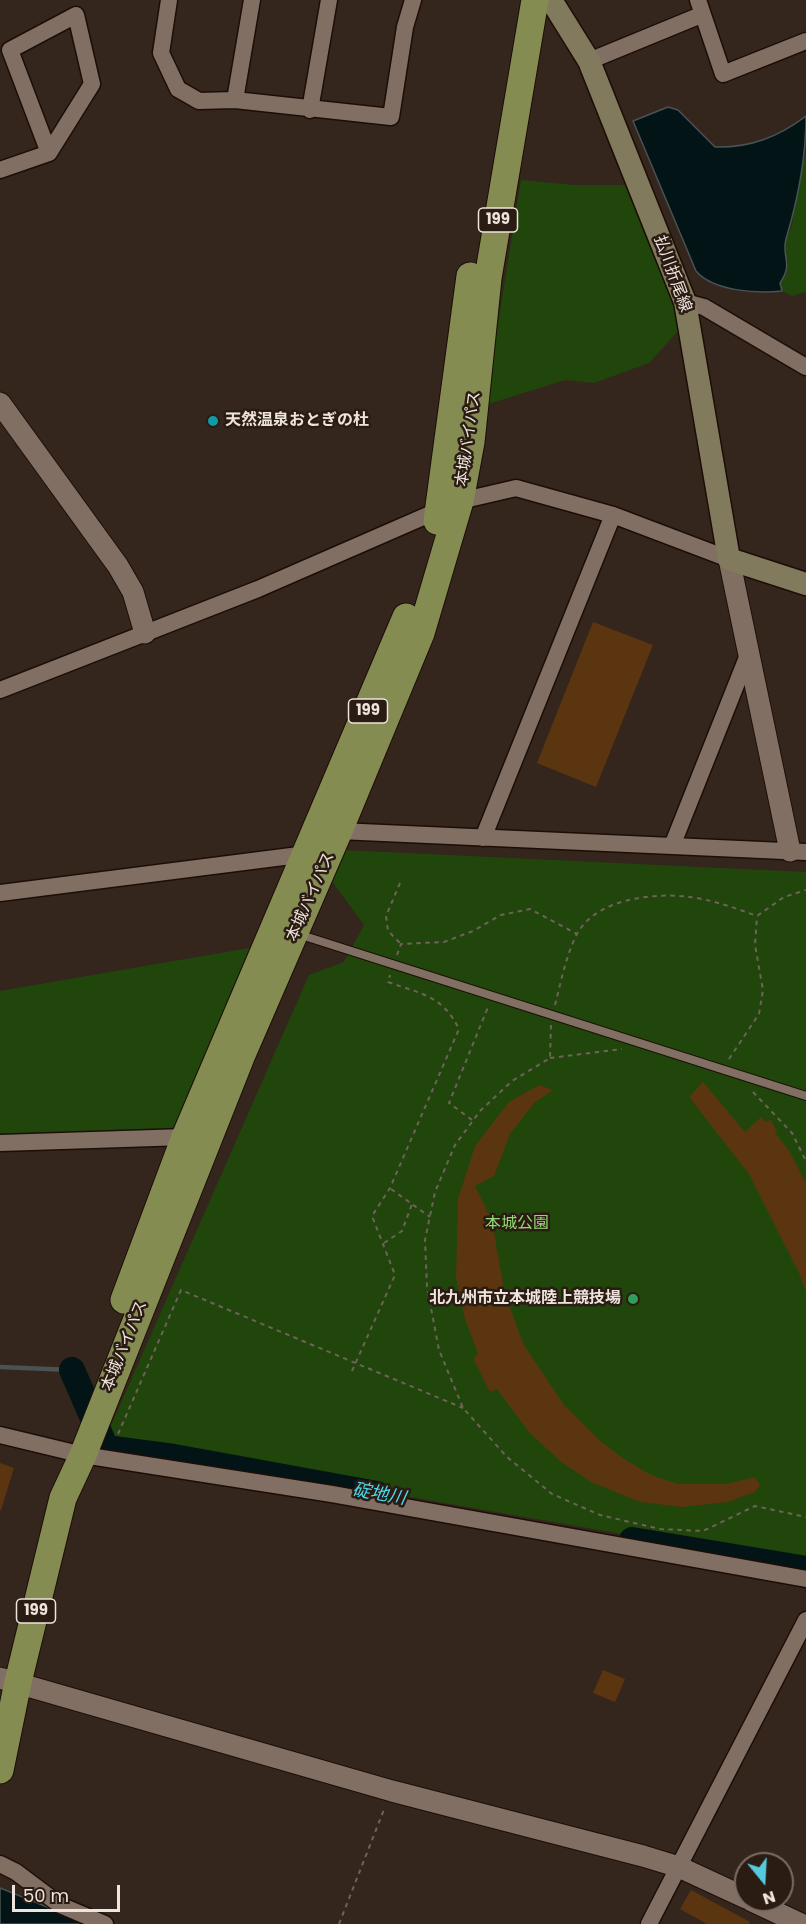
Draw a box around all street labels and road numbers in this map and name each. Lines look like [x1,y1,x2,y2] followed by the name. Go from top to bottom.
[478,208,518,232] road number: 199
[649,233,695,315] street label: 払川折尾線
[453,390,485,488] street label: 本城バイパス
[348,699,388,723] road number: 199
[283,849,339,945] street label: 本城バイパス
[98,1298,152,1394] street label: 本城バイパス
[16,1599,56,1623] road number: 199

